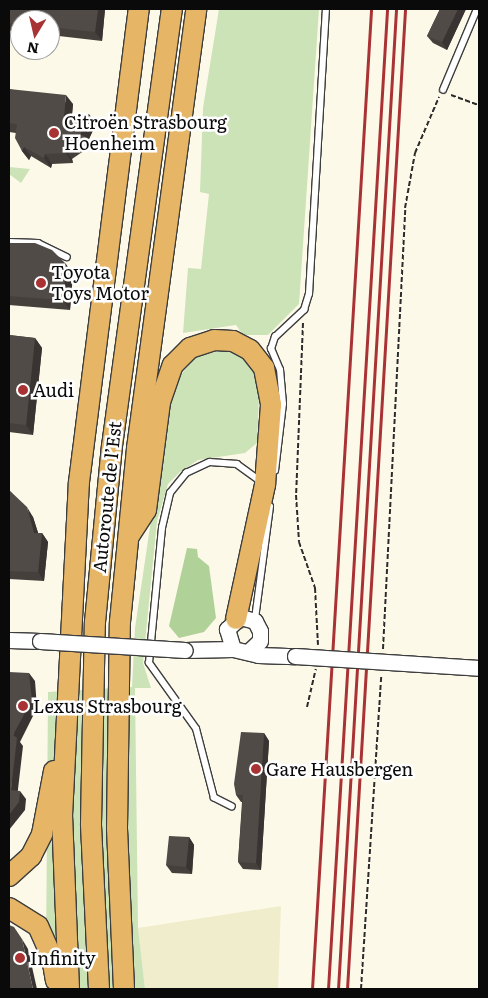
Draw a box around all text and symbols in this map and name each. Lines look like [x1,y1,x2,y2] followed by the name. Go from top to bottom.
[10,10,60,60] north arrow
[25,38,40,60] text: N
[64,112,227,154] place label: Citroën Strasbourg Hoenheim
[48,127,60,139] marker: Citroën Strasbourg Hoenheim
[51,262,149,304] place label: Toyota Toys Motor
[35,277,47,289] marker: Toyota Toys Motor
[33,379,74,401] place label: Audi
[17,384,29,396] marker: Audi
[88,420,126,574] street label: Autoroute de l’Est
[33,695,182,717] place label: Lexus Strasbourg
[17,700,29,712] marker: Lexus Strasbourg
[266,758,413,780] place label: Gare Hausbergen
[250,763,262,775] marker: Gare Hausbergen
[30,947,96,969] place label: Infinity
[14,952,26,964] marker: Infinity

